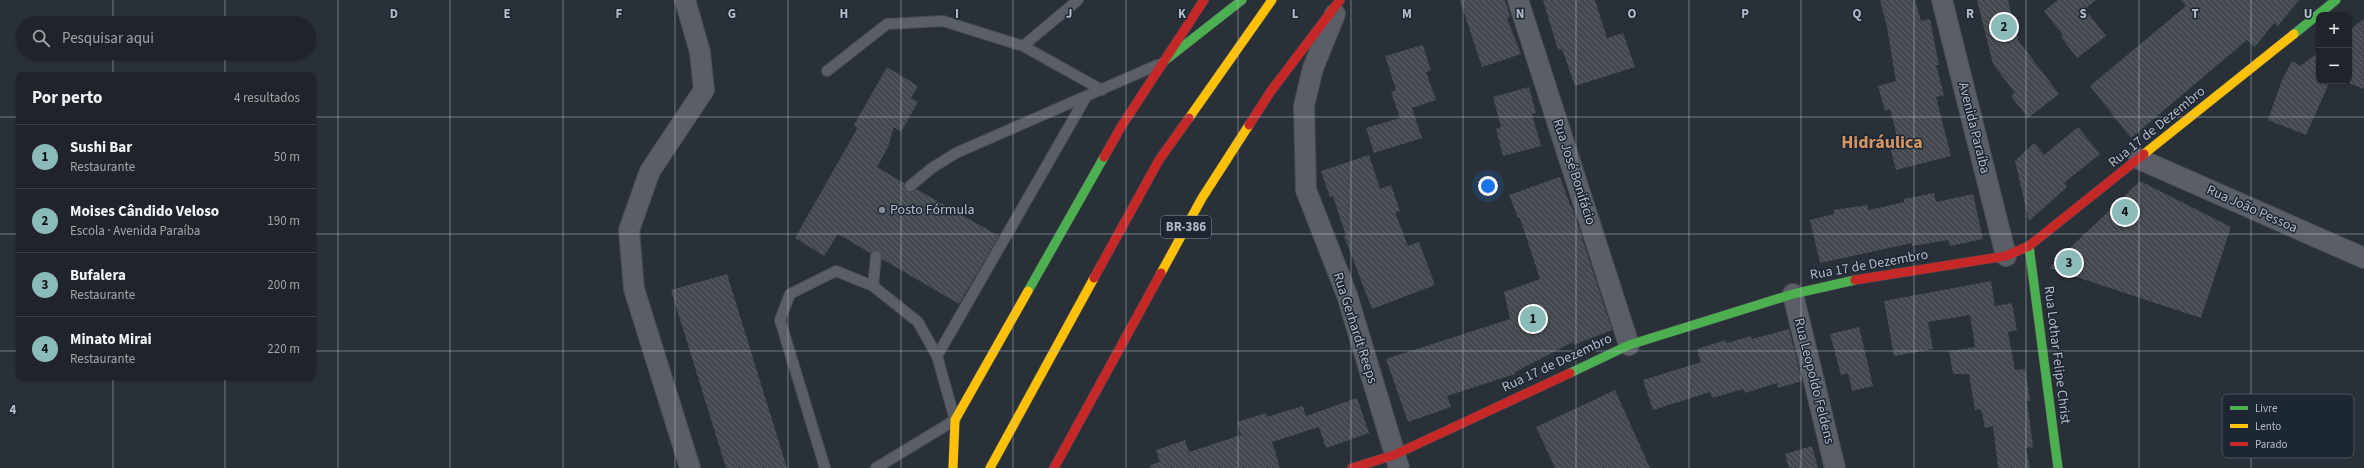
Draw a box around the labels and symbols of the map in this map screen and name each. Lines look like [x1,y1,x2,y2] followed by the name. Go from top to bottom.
[390,5,398,23] text: D
[503,5,511,23] text: E
[616,5,623,23] text: F
[728,5,736,23] text: G
[840,5,848,23] text: H
[955,5,959,23] text: I
[1066,5,1072,23] text: J
[1178,5,1187,23] text: K
[1292,5,1299,23] text: L
[1402,5,1412,23] text: M
[1516,5,1524,23] text: N
[1628,5,1637,23] text: O
[1741,5,1749,23] text: P
[1853,5,1862,23] text: Q
[1966,5,1974,23] text: R
[2079,5,2087,23] text: S
[2191,5,2199,23] text: T
[2304,5,2312,23] text: U
[1991,12,2017,42] pin: 2
[1953,80,1995,176] street label: Avenida Paraíba
[2104,82,2210,172] street label: Rua 17 de Dezembro
[1547,116,1601,228] street label: Rua José Bonifácio
[1841,130,1923,155] district label: Hidráulica
[1478,176,1498,196] your location
[2203,180,2301,238] street label: Rua João Pessoa
[2112,197,2138,227] pin: 4
[890,200,975,220] place label: Posto Fórmula
[877,205,887,215] marker: Posto Fórmula
[1161,216,1211,238] road number: BR-386
[1808,245,1930,285] street label: Rua 17 de Dezembro
[2056,248,2082,278] pin: 3
[1328,270,1382,386] street label: Rua Gerhardt Reeps
[2039,285,2075,425] street label: Rua Lothar Felipe Christ
[1520,304,1546,334] pin: 1
[1789,316,1839,446] street label: Rua Leopoldo Feldens
[1499,329,1615,397] street label: Rua 17 de Dezembro
[2222,394,2354,458] legend
[10,401,17,419] text: 4
[2255,401,2278,416] text: Livre
[2255,419,2281,434] text: Lento
[2255,437,2288,452] text: Parado

